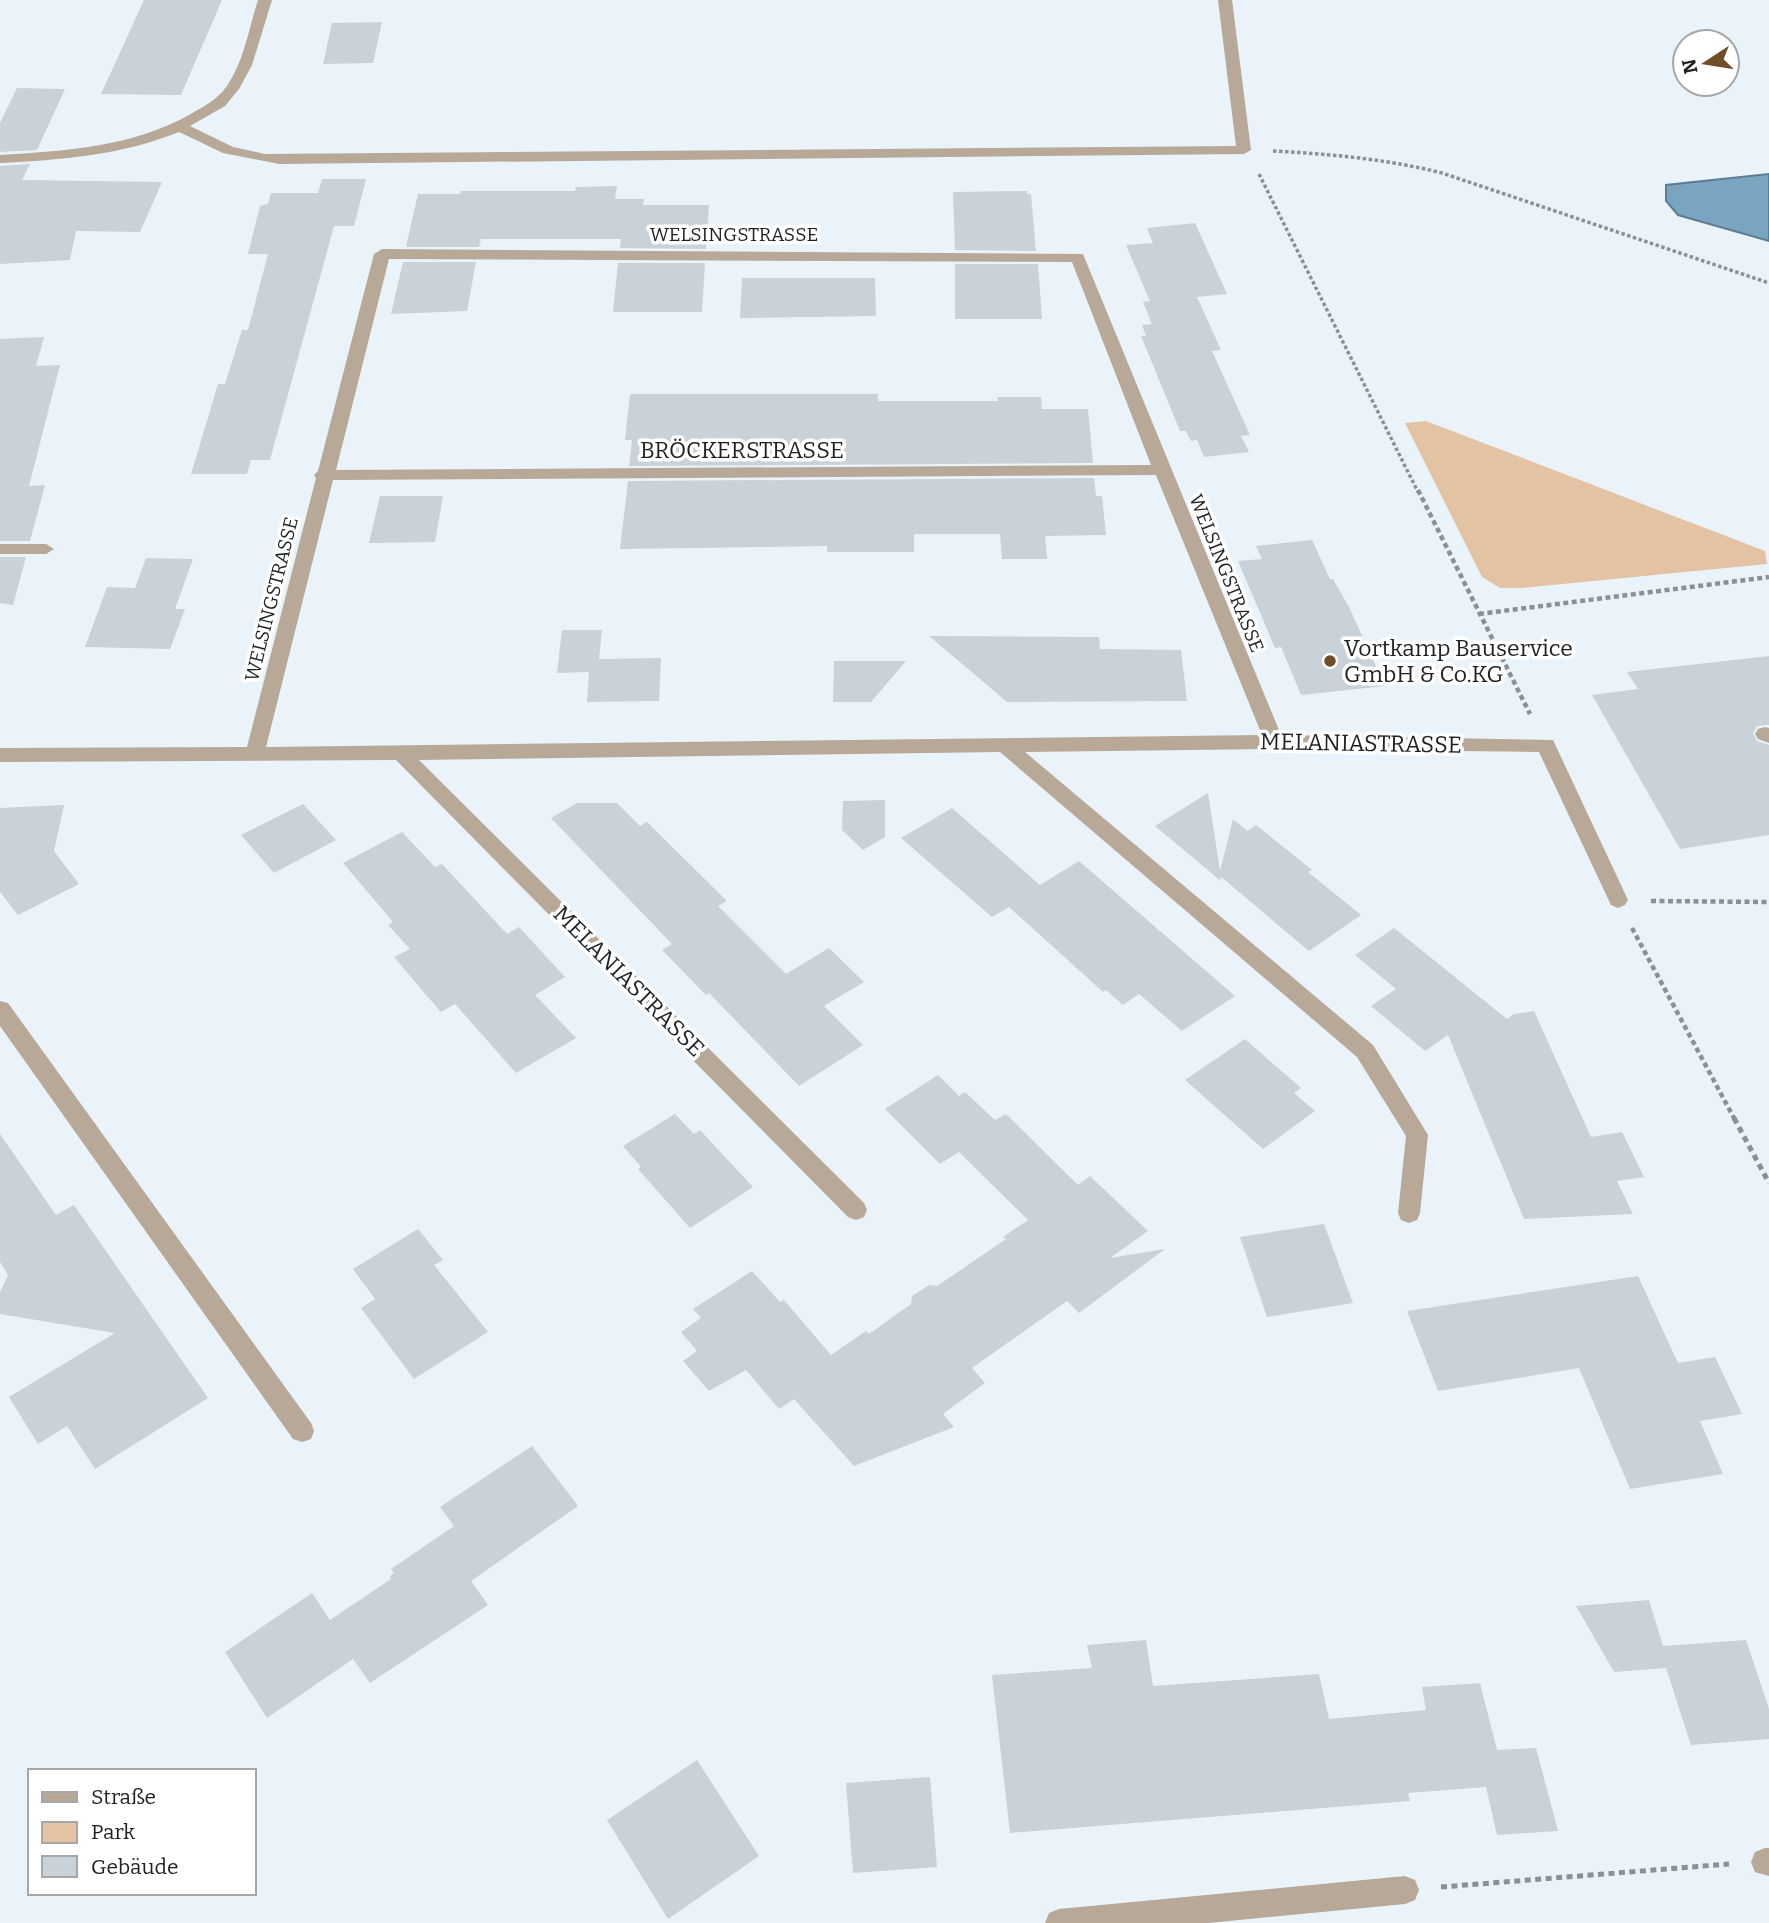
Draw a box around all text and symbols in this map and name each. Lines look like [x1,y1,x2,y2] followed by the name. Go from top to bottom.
[1671,28,1741,98] north arrow
[1677,57,1703,76] text: N
[650,223,818,246] street label: WELSINGSTRASSE
[640,436,844,464] street label: BRÖCKERSTRASSE
[1184,491,1269,656] street label: WELSINGSTRASSE
[240,515,303,684] street label: WELSINGSTRASSE
[1344,634,1573,688] place label: Vortkamp Bauservice GmbH & Co.KG
[1322,653,1338,669] marker: Vortkamp Bauservice GmbH & Co.KG
[1260,727,1462,759] street label: MELANIASTRASSE
[548,900,710,1062] street label: MELANIASTRASSE
[28,1769,256,1895] legend
[91,1784,156,1810] text: Straße
[91,1819,135,1845] text: Park
[91,1854,179,1880] text: Gebäude

